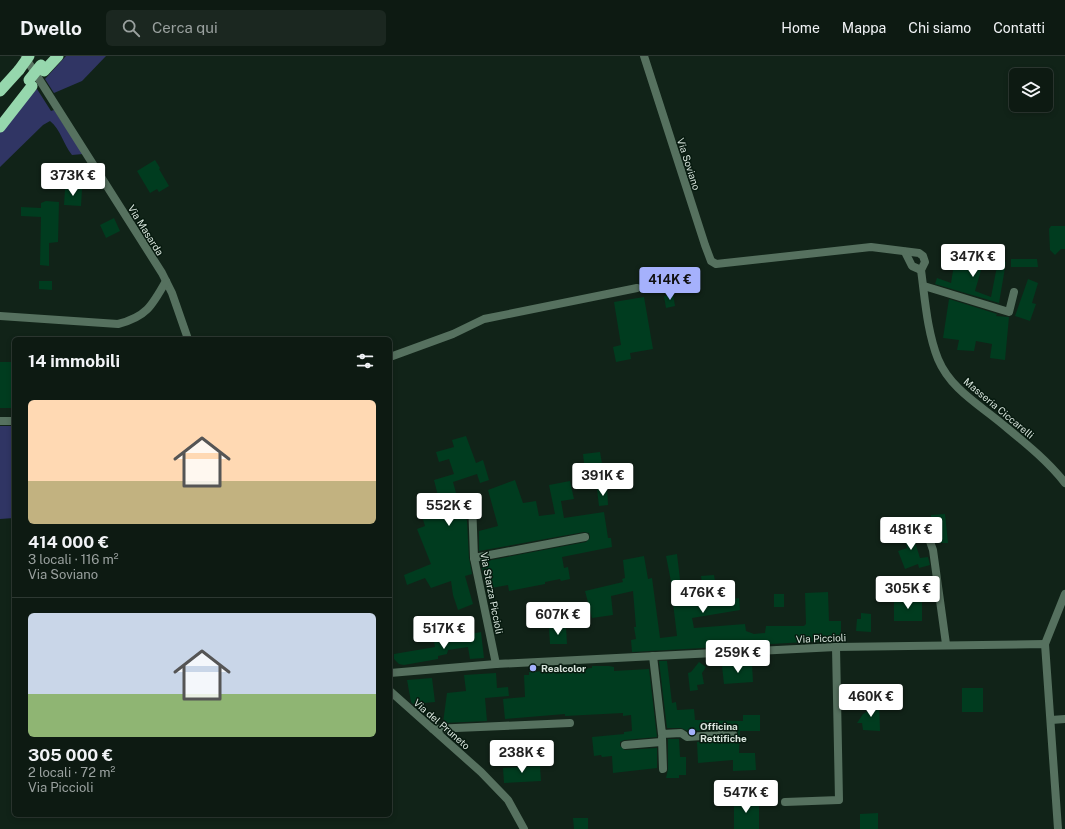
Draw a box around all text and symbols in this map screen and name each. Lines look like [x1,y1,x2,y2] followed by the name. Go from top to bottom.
[106,10,386,46] search box
[20,17,82,39] text: Dwello
[120,17,142,39] icon: search
[152,19,218,36] text: Cerca qui
[781,20,820,36] text: Home
[842,20,886,36] text: Mappa
[908,20,971,36] text: Chi siamo
[993,20,1045,36] text: Contatti
[1009,68,1053,112] map controls
[1009,68,1053,112] button: layers
[675,137,703,192] street label: Via Soviano
[40,163,106,197] pin: 373K €
[50,168,96,183] text: 373K €
[126,202,166,258] street label: Via Masarda
[940,244,1006,278] pin: 347K €
[950,249,996,264] text: 347K €
[637,267,703,301] pin: 414K €
[648,272,692,287] text: 414K €
[354,350,376,372] icon: filters
[28,351,120,371] text: 14 immobili
[961,375,1037,441] street label: Masseria Ciccarelli
[166,426,238,498] icon: home
[570,463,636,497] pin: 391K €
[581,468,625,483] text: 391K €
[416,493,482,527] pin: 552K €
[426,498,472,513] text: 552K €
[878,517,944,551] pin: 481K €
[889,522,933,537] text: 481K €
[28,532,109,552] text: 414 000 €
[478,551,506,635] street label: Via Starza Piccioli
[28,552,119,567] text: 3 locali · 116 m²
[28,567,98,582] text: Via Soviano
[875,576,941,610] pin: 305K €
[670,580,736,614] pin: 476K €
[885,581,931,596] text: 305K €
[680,585,726,600] text: 476K €
[525,602,591,636] pin: 607K €
[535,607,581,622] text: 607K €
[411,616,477,650] pin: 517K €
[422,621,466,636] text: 517K €
[796,631,846,645] street label: Via Piccioli
[166,639,238,711] icon: home
[705,640,771,674] pin: 259K €
[715,645,761,660] text: 259K €
[541,662,586,674] place label: Realcolor
[528,663,538,673] marker: Realcolor
[838,684,904,718] pin: 460K €
[848,689,894,704] text: 460K €
[411,696,473,752] street label: Via del Pruneto
[700,720,747,744] place label: Officina Rettifiche
[687,727,697,737] marker: Officina Rettifiche
[489,740,555,774] pin: 238K €
[28,745,113,765] text: 305 000 €
[499,745,545,760] text: 238K €
[28,765,115,780] text: 2 locali · 72 m²
[28,780,93,795] text: Via Piccioli
[713,780,779,814] pin: 547K €
[723,785,769,800] text: 547K €

